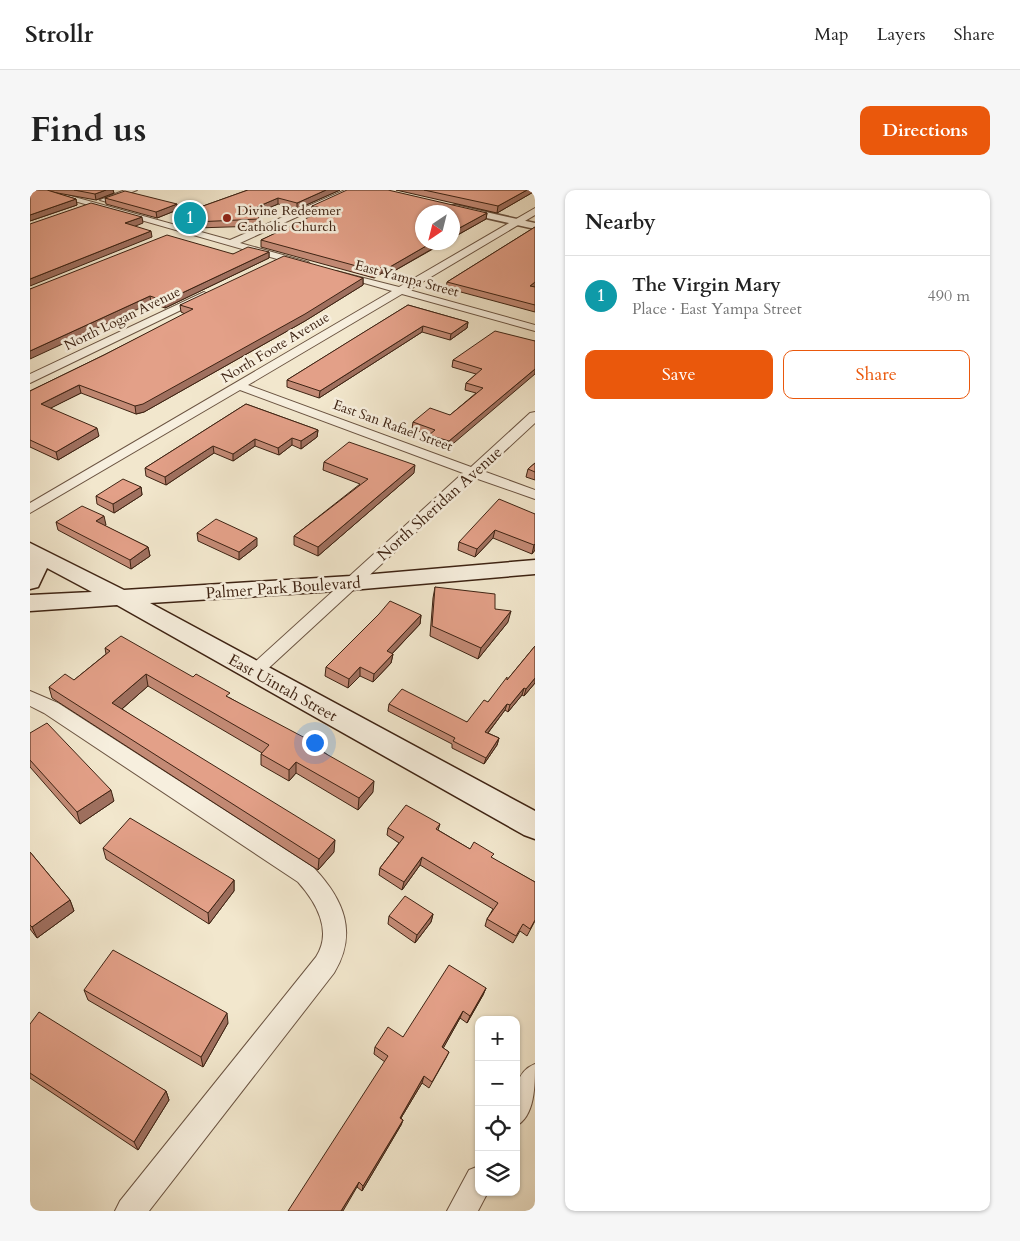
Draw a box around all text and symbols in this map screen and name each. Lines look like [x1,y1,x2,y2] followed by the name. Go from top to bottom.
[25,18,93,51] text: Strollr
[814,22,849,47] text: Map
[877,22,926,47] text: Layers
[954,22,995,47] text: Share
[30,106,146,154] text: Find us
[860,106,990,155] button: Directions
[174,199,206,237] pin: 1
[237,201,342,236] place label: Divine Redeemer Catholic Church
[415,205,460,250] north arrow
[585,208,656,237] text: Nearby
[221,212,233,224] marker: Divine Redeemer Catholic Church
[353,255,461,302] street label: East Yampa Street
[632,272,781,298] text: The Virgin Mary
[61,282,184,355] street label: North Logan Avenue
[597,285,605,307] text: 1
[928,285,970,307] text: 490 m
[632,298,802,320] text: Place · East Yampa Street
[217,307,333,387] street label: North Foote Avenue
[585,350,773,399] button: Save
[783,350,970,399] button: Share
[330,395,456,456] street label: East San Rafael Street
[372,442,507,566] street label: North Sheridan Avenue
[205,572,362,604] street label: Palmer Park Boulevard
[224,649,341,727] street label: East Uintah Street
[302,730,328,756] your location
[475,1016,520,1196] map controls
[475,1016,520,1061] button: +
[475,1061,520,1106] button: −
[475,1106,520,1151] button: locate
[475,1151,520,1196] button: layers

